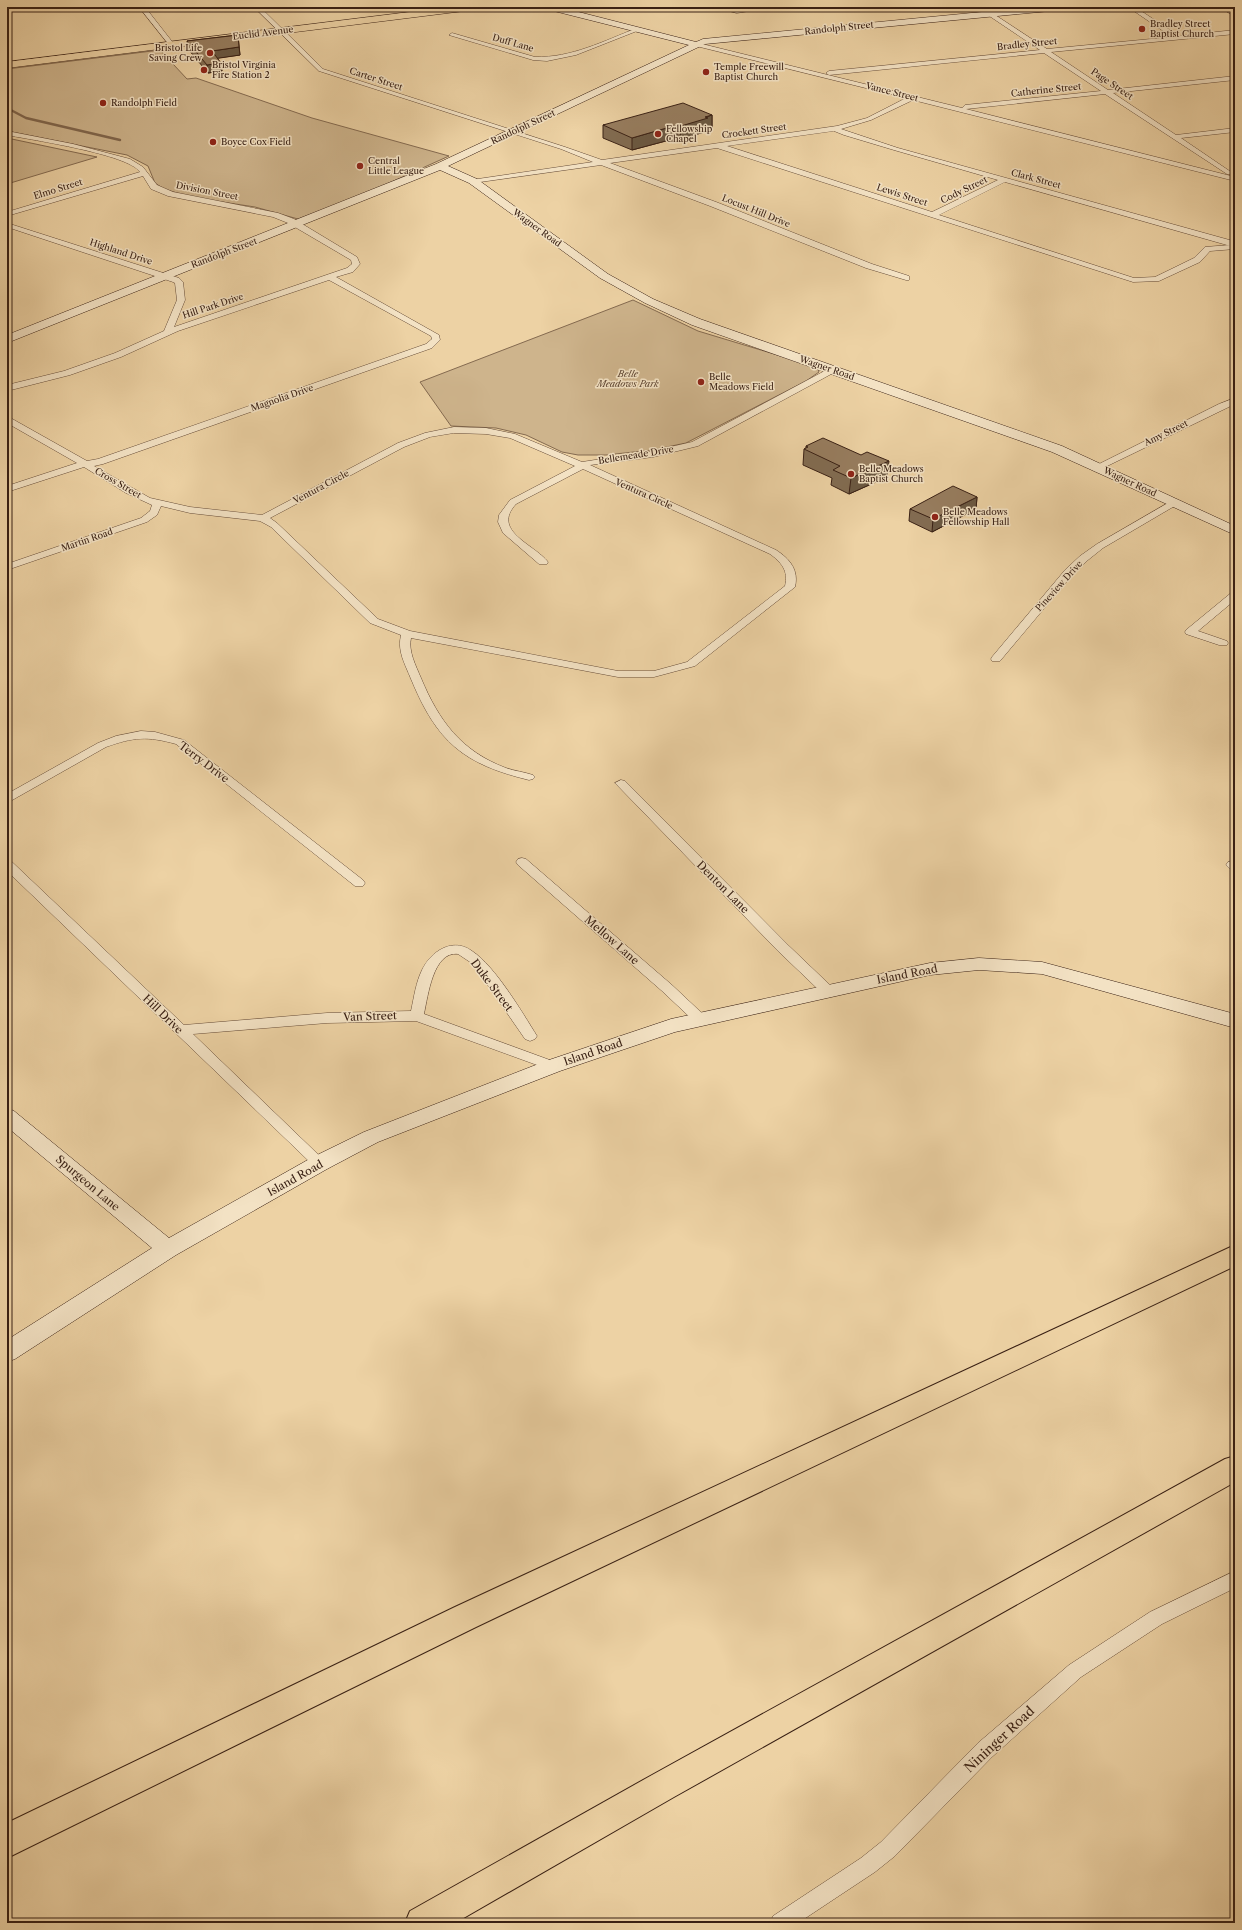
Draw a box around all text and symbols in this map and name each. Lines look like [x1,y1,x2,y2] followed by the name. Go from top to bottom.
[804,18,875,37] street label: Randolph Street
[1150,18,1214,39] place label: Bradley Street Baptist Church
[232,23,294,42] street label: Euclid Avenue
[1137,24,1147,34] marker: Bradley Street Baptist Church
[491,31,535,54] street label: Duff Lane
[996,35,1058,52] street label: Bradley Street
[149,42,203,63] place label: Bristol Life Saving Crew
[205,48,215,58] marker: Bristol Life Saving Crew
[212,59,276,80] place label: Bristol Virginia Fire Station 2
[714,61,784,82] place label: Temple Freewill Baptist Church
[199,65,209,75] marker: Bristol Virginia Fire Station 2
[348,65,405,93] street label: Carter Street
[1089,66,1136,102] street label: Page Street
[701,67,711,77] marker: Temple Freewill Baptist Church
[864,79,920,104] street label: Vance Street
[1010,80,1082,99] street label: Catherine Street
[111,97,177,108] place label: Randolph Field
[98,98,108,108] marker: Randolph Field
[489,106,557,146] street label: Randolph Street
[721,120,788,140] street label: Crockett Street
[666,123,713,144] place label: Fellowship Chapel
[653,129,663,139] marker: Fellowship Chapel
[221,136,291,147] place label: Boyce Cox Field
[208,137,218,147] marker: Boyce Cox Field
[368,155,424,176] place label: Central Little League
[355,161,365,171] marker: Central Little League
[1010,167,1063,191] street label: Clark Street
[939,173,990,206] street label: Cody Street
[32,176,84,201] street label: Elmo Street
[175,179,240,202] street label: Division Street
[875,181,930,208] street label: Lewis Street
[720,192,792,229] street label: Locust Hill Drive
[510,206,564,249] street label: Wagner Road
[189,235,259,270] street label: Randolph Street
[88,236,154,267] street label: Highland Drive
[181,291,245,321] street label: Hill Park Drive
[797,353,857,382] street label: Wagner Road
[596,368,659,389] park label: Belle Meadows Park
[709,371,774,392] place label: Belle Meadows Field
[696,377,706,387] marker: Belle Meadows Field
[249,382,315,413] street label: Magnolia Drive
[1141,417,1190,448] street label: Amy Street
[597,443,674,466] street label: Bellemeade Drive
[859,463,924,484] place label: Belle Meadows Baptist Church
[1101,464,1159,499] street label: Wagner Road
[93,465,144,501] street label: Cross Street
[290,467,351,506] street label: Ventura Circle
[846,469,856,479] marker: Belle Meadows Baptist Church
[613,476,675,511] street label: Ventura Circle
[943,506,1010,527] place label: Belle Meadows Fellowship Hall
[930,512,940,522] marker: Belle Meadows Fellowship Hall
[60,525,115,553] street label: Martin Road
[1033,558,1084,613] street label: Pineview Drive
[176,738,232,786] street label: Terry Drive
[694,858,752,916] street label: Denton Lane
[582,912,642,968] street label: Mellow Lane
[468,956,516,1014] street label: Duke Street
[875,961,939,987] street label: Island Road
[140,991,186,1037] street label: Hill Drive
[342,1008,397,1024] street label: Van Street
[562,1035,625,1069] street label: Island Road
[53,1152,123,1214] street label: Spurgeon Lane
[265,1157,326,1199] street label: Island Road
[961,1702,1037,1775] street label: Nininger Road

